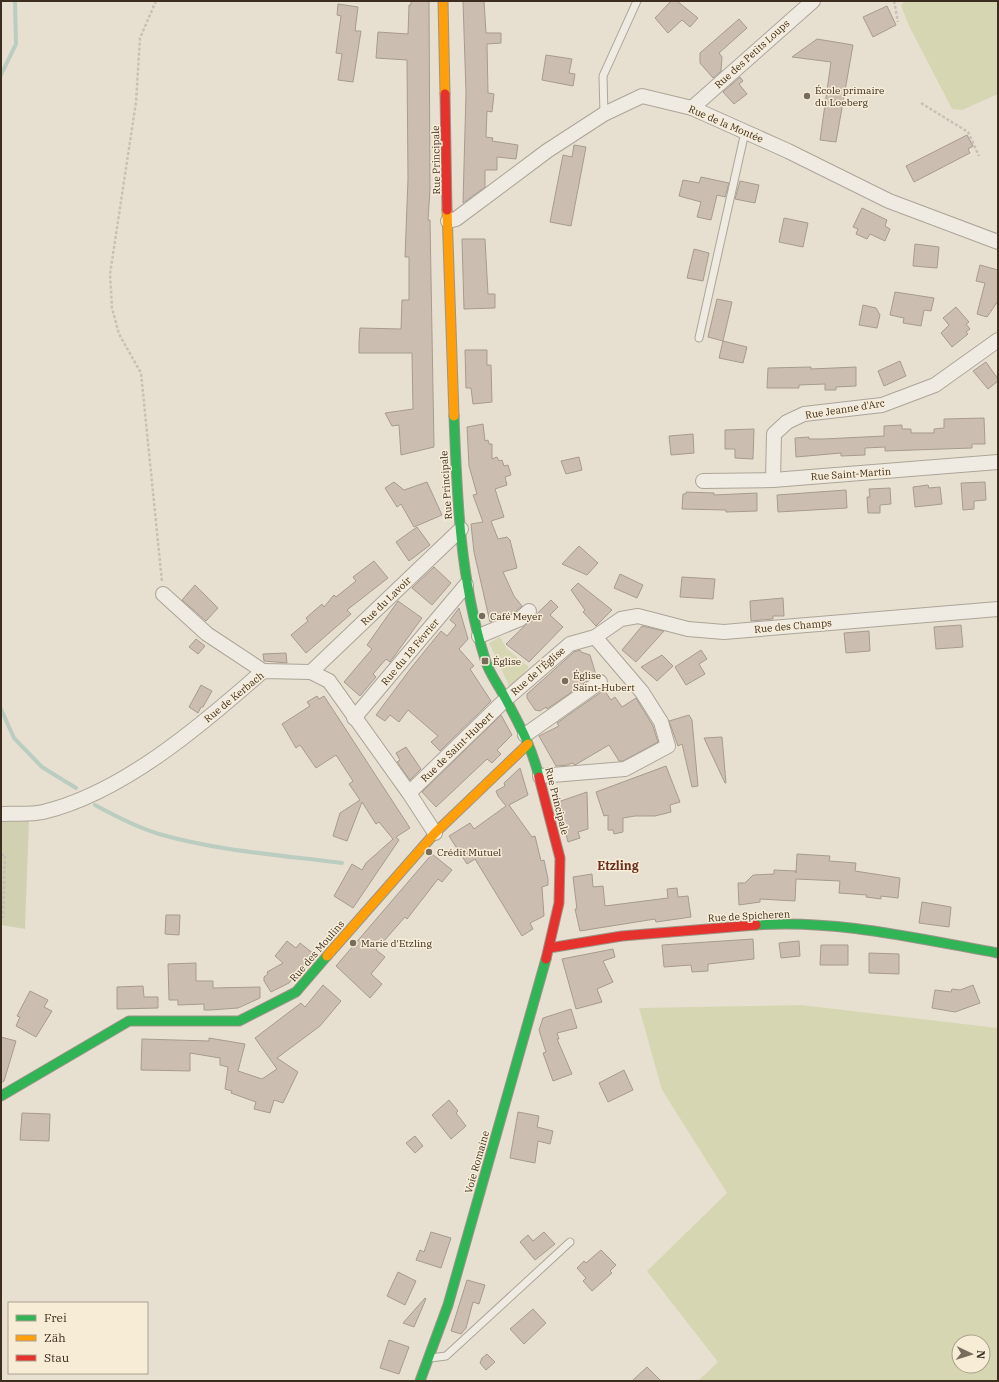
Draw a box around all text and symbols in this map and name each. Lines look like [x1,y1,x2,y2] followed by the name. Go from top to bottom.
[712,17,792,91] street label: Rue des Petits Loups
[815,84,884,109] place label: École primaire du Loeberg
[802,91,812,101] marker: École primaire du Loeberg
[687,102,765,146] street label: Rue de la Montée
[429,125,443,195] street label: Rue Principale
[804,396,886,422] street label: Rue Jeanne d'Arc
[437,450,455,520] street label: Rue Principale
[810,465,892,483] street label: Rue Saint-Martin
[358,573,414,628] street label: Rue du Lavoir
[490,610,542,623] place label: Café Meyer
[477,611,487,621] marker: Café Meyer
[378,615,442,688] street label: Rue du 18 Février
[754,616,832,636] street label: Rue des Champs
[508,644,568,698] street label: Rue de l'Église
[493,655,521,668] place label: Église
[480,656,490,666] marker: Église
[201,669,267,725] street label: Rue de Kerbach
[573,669,635,694] place label: Église Saint-Hubert
[560,676,570,686] marker: Église Saint-Hubert
[418,709,496,785] street label: Rue de Saint-Hubert
[542,766,572,836] street label: Rue Principale
[437,846,501,859] place label: Crédit Mutuel
[424,847,434,857] marker: Crédit Mutuel
[597,858,639,873] district label: Etzling
[708,907,791,925] street label: Rue de Spicheren
[287,918,347,984] street label: Rue des Moulins
[361,937,432,950] place label: Marie d'Etzling
[348,938,358,948] marker: Marie d'Etzling
[462,1129,492,1195] street label: Voie Romaine
[8,1302,148,1374] legend
[44,1310,67,1325] text: Frei
[44,1330,66,1345] text: Zäh
[951,1334,991,1374] north arrow
[44,1350,70,1365] text: Stau
[974,1350,988,1360] text: N

